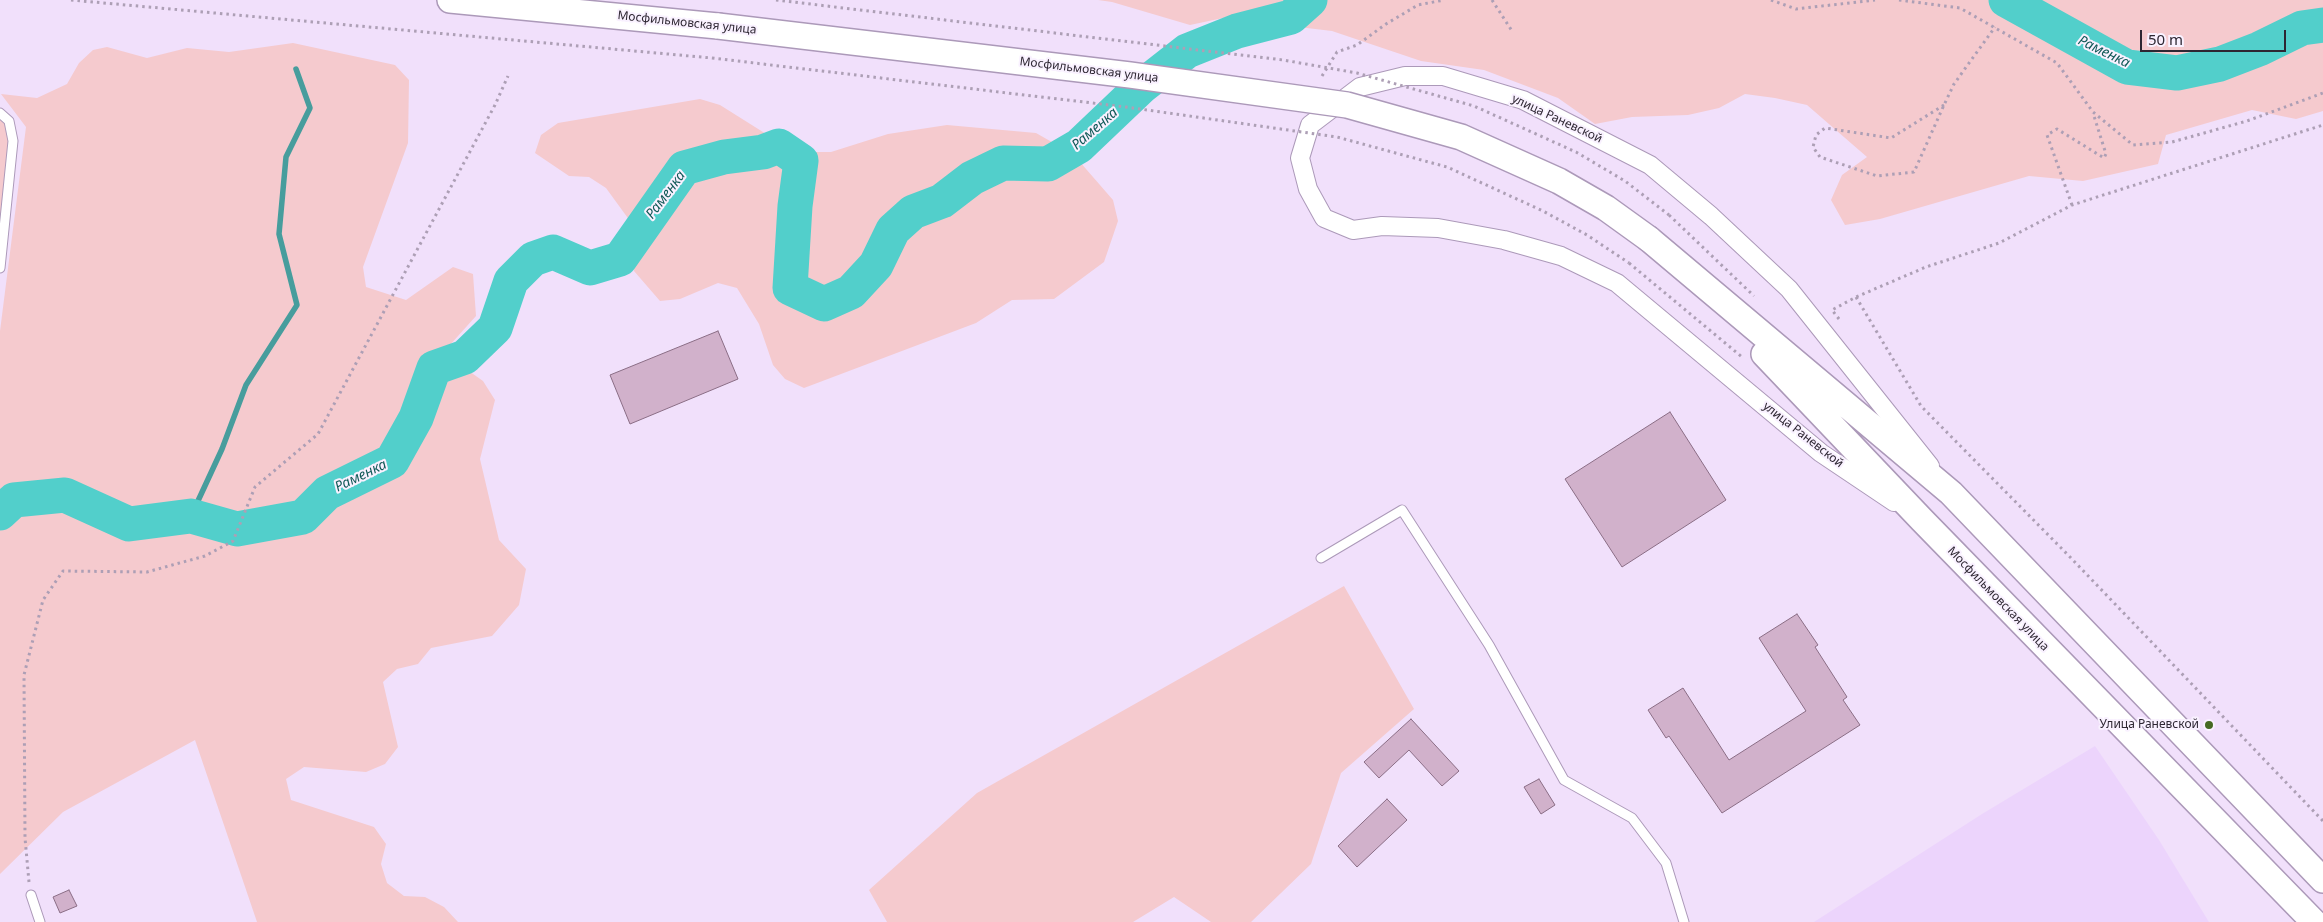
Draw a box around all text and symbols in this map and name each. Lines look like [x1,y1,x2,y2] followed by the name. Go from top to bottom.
[617,9,757,37] street label: Мосфильмовская улица
[2143,20,2289,52] scale bar
[2148,29,2183,49] text: 50 m
[2075,32,2133,72] water label: Раменка
[1019,54,1159,86] street label: Мосфильмовская улица
[1509,92,1605,146] street label: улица Раневской
[1069,104,1121,154] water label: Раменка
[643,168,689,222] water label: Раменка
[1760,399,1846,471] street label: улица Раневской
[332,456,390,496] water label: Раменка
[1944,544,2052,654] street label: Мосфильмовская улица
[2100,718,2199,732] place label: Улица Раневской
[2203,719,2215,731] marker: Улица Раневской

